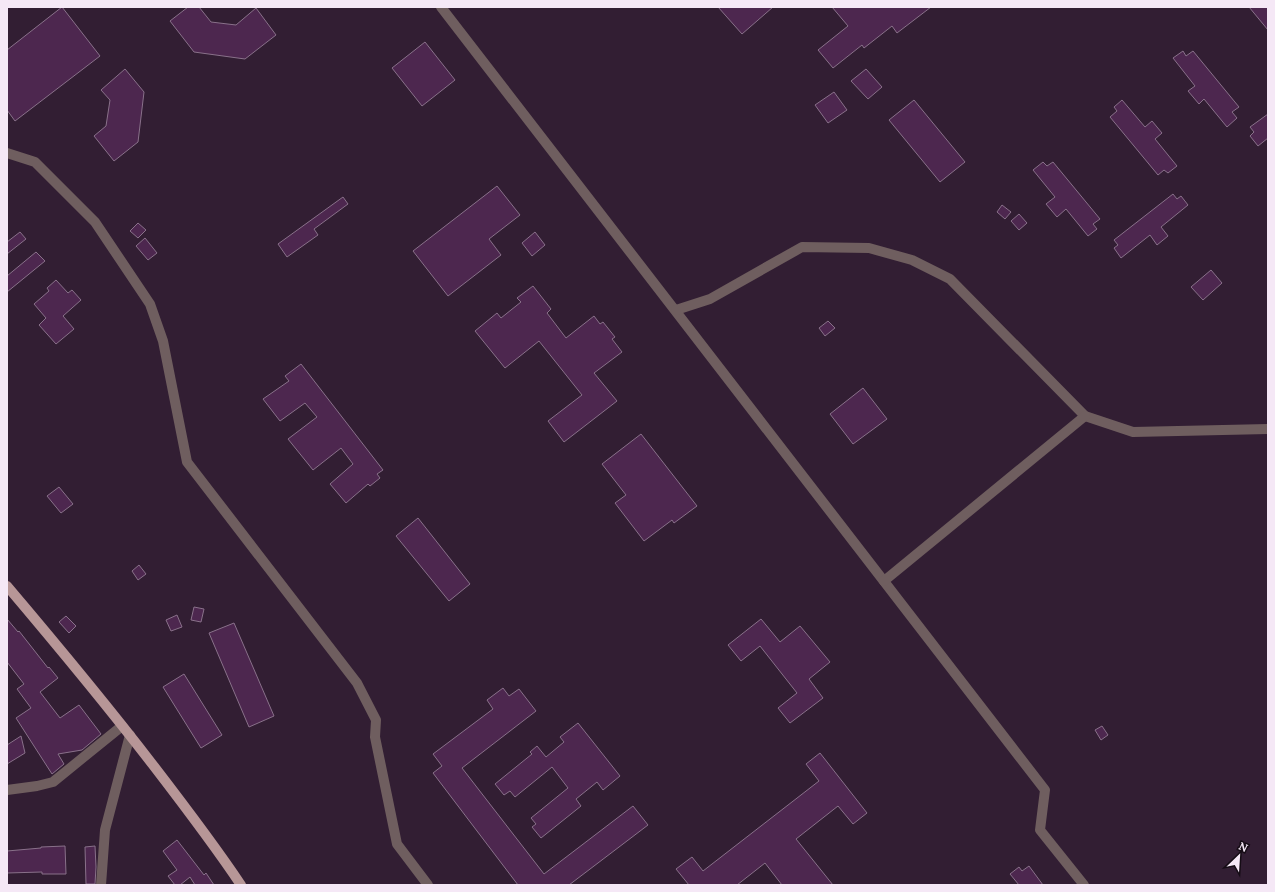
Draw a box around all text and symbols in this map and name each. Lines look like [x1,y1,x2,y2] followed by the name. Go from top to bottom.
[1219,836,1259,876] north arrow
[1236,839,1250,855] text: N

